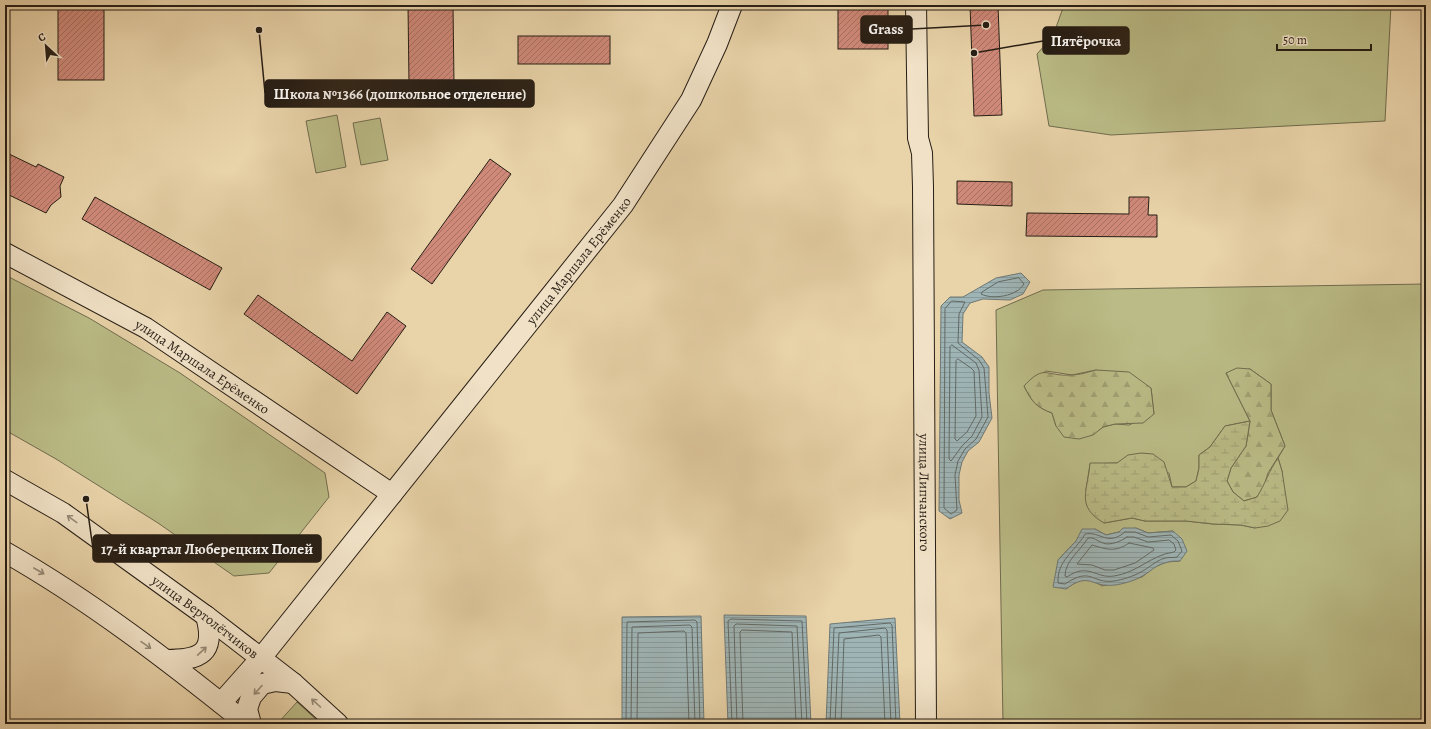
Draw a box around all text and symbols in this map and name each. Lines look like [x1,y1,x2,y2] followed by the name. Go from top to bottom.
[861,16,912,43] callout: Grass
[868,19,904,39] text: Grass
[26,26,66,66] north arrow
[1277,26,1371,52] scale bar
[1043,27,1129,54] callout: Пятёрочка
[36,29,48,46] text: С
[1051,31,1122,51] text: Пятёрочка
[1283,32,1307,48] text: 50 m
[265,80,534,107] callout: Школа №1366 (дошкольное отделение)
[274,84,526,104] text: Школа №1366 (дошкольное отделение)
[522,193,636,329] street label: улица Маршала Ерёменко
[131,314,273,419] street label: улица Маршала Ерёменко
[914,432,934,552] street label: улица Липчанского
[66,515,77,523] one-way arrow
[93,535,321,562] callout: 17-й квартал Люберецких Полей
[101,539,313,559] text: 17-й квартал Люберецких Полей
[33,568,45,576] one-way arrow
[147,570,263,664] street label: улица Вертолётчиков
[140,641,151,649] one-way arrow
[197,646,207,656] one-way arrow
[253,684,262,695] one-way arrow
[310,699,321,708] one-way arrow

